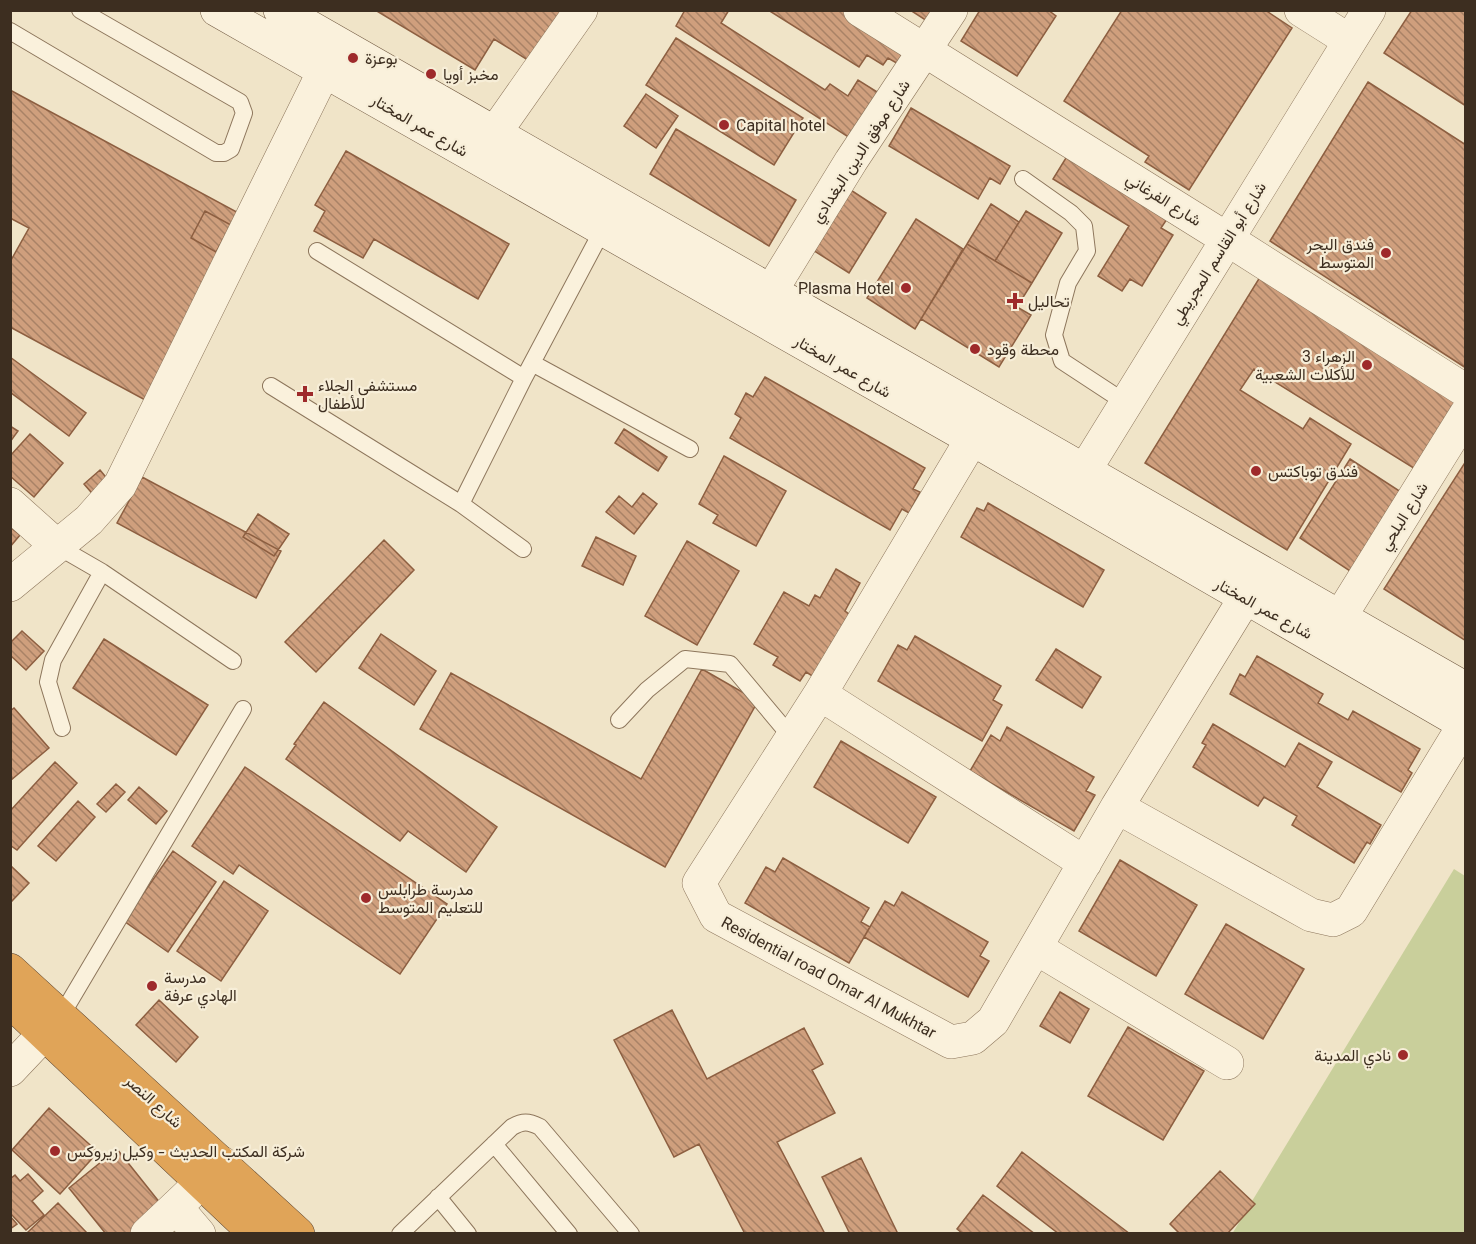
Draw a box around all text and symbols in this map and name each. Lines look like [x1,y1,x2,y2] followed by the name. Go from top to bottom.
[365,48,398,73] place label: بوعزة
[346,51,360,65] marker: بوعزة
[443,64,498,89] place label: مخبز أويا
[424,67,438,81] marker: مخبز أويا
[806,75,918,229] street label: شارع موفق الدين البغدادي
[365,89,472,165] street label: شارع عمر المختار
[736,115,826,140] place label: Capital hotel
[717,118,731,132] marker: Capital hotel
[1120,168,1205,234] street label: شارع الفرغاني
[1166,178,1274,331] street label: شارع أبو القاسم المجريطي
[1305,234,1374,277] place label: فندق البحر المتوسط
[1379,246,1393,260] marker: فندق البحر المتوسط
[798,278,894,303] place label: Plasma Hotel
[899,281,913,295] marker: Plasma Hotel
[1028,291,1070,316] place label: تحاليل
[1006,292,1024,310] marker: تحاليل
[788,330,895,406] street label: شارع عمر المختار
[987,339,1059,364] place label: محطة وقود
[968,342,982,356] marker: محطة وقود
[1255,346,1355,389] place label: الزهراء 3 للأكلات الشعبية
[1360,358,1374,372] marker: الزهراء 3 للأكلات الشعبية
[318,375,417,418] place label: مستشفى الجلاء للأطفال
[296,385,314,403] marker: مستشفى الجلاء للأطفال
[1268,461,1358,486] place label: فندق توباكتس
[1249,464,1263,478] marker: فندق توباكتس
[1374,478,1436,556] street label: شارع البلحي
[1208,572,1316,647] street label: شارع عمر المختار
[378,879,483,922] place label: مدرسة طرابلس للتعليم المتوسط
[359,891,373,905] marker: مدرسة طرابلس للتعليم المتوسط
[716,912,940,1047] street label: Residential road Omar Al Mukhtar
[164,967,237,1010] place label: مدرسة الهادي عرفة
[145,979,159,993] marker: مدرسة الهادي عرفة
[1314,1045,1391,1070] place label: نادي المدينة
[1396,1048,1410,1062] marker: نادي المدينة
[117,1069,187,1136] street label: شارع النصر
[67,1141,305,1166] place label: شركة المكتب الحديث - وكيل زيروكس
[48,1144,62,1158] marker: شركة المكتب الحديث - وكيل زيروكس

